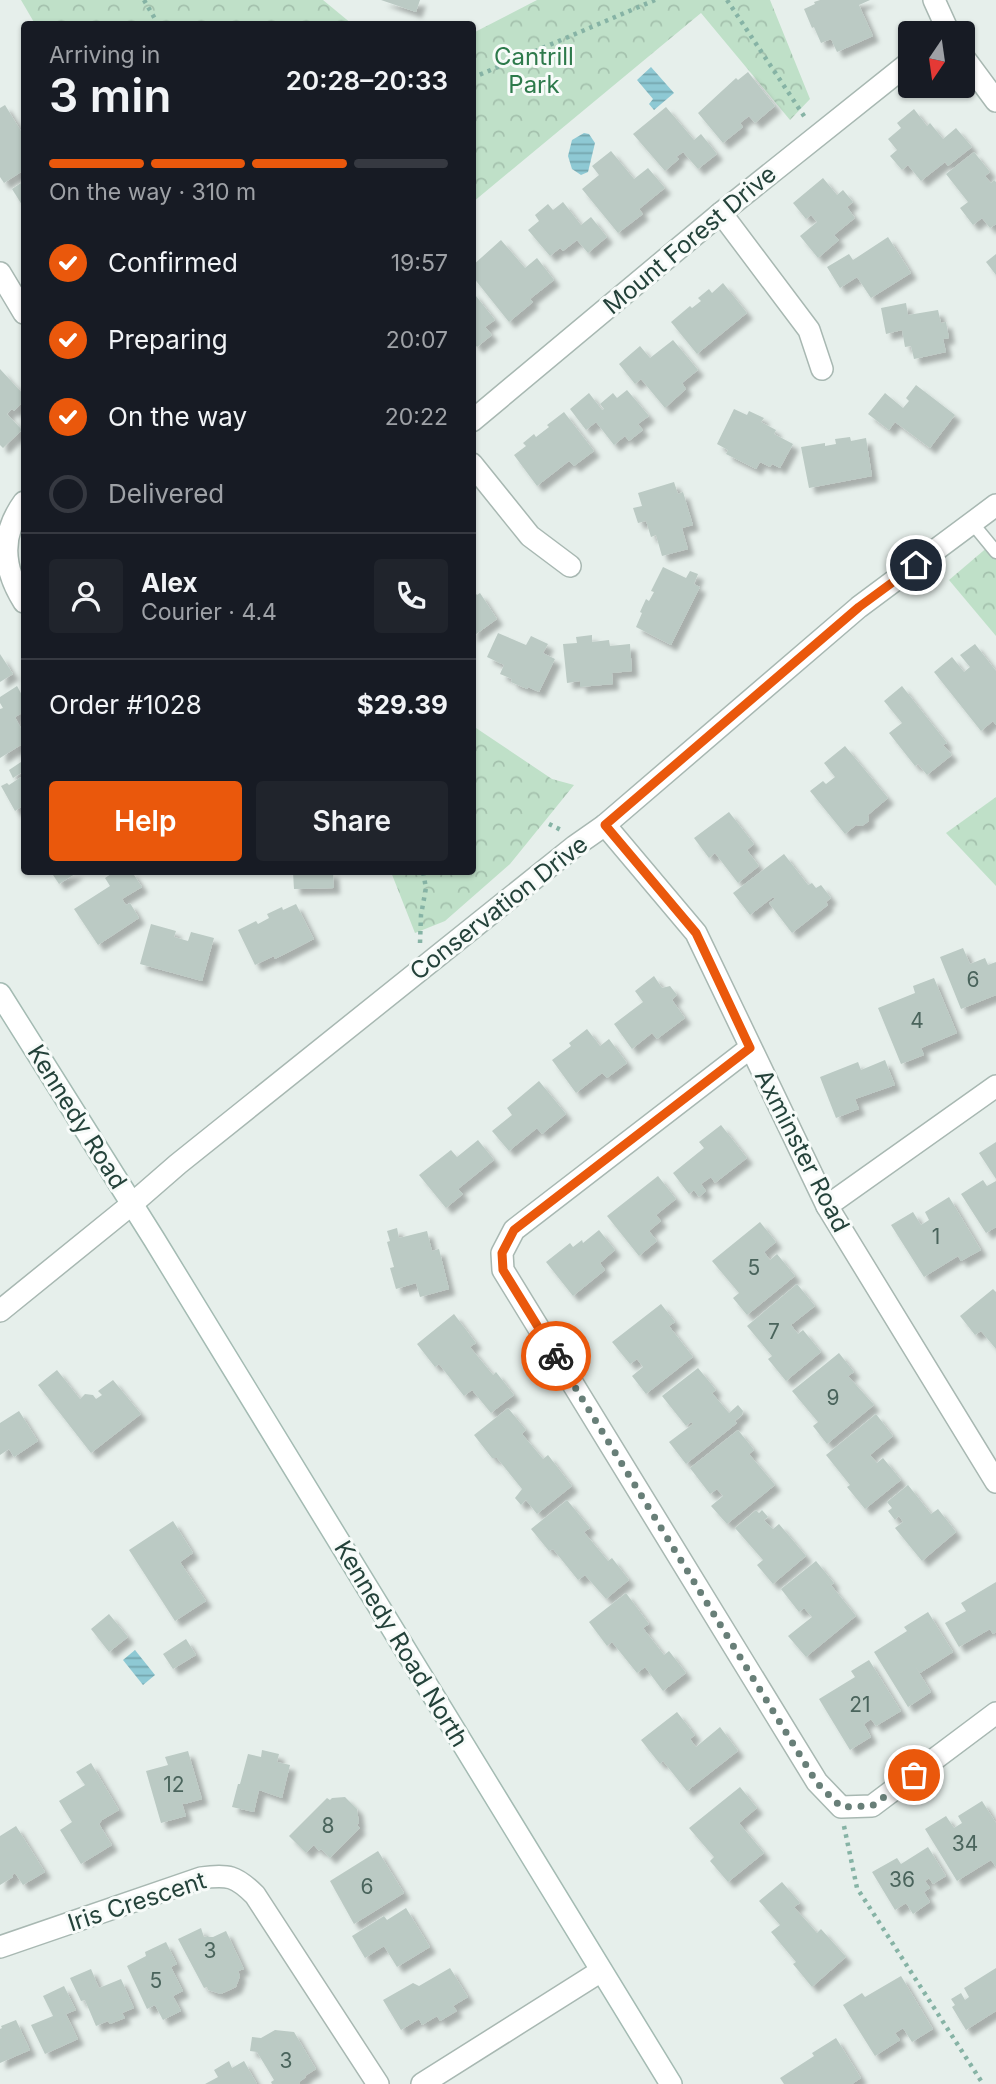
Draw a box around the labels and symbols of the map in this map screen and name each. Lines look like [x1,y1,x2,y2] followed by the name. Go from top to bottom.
[898,21,975,98] north arrow
[494,42,574,99] park label: Cantrill Park
[598,159,782,320] street label: Mount Forest Drive
[886,535,946,595] pin
[404,829,593,986] street label: Conservation Drive
[966,967,980,992] house number: 6
[910,1008,924,1033] house number: 4
[22,1039,133,1194] street label: Kennedy Road
[749,1065,856,1237] street label: Axminster Road
[932,1224,940,1249] house number: 1
[748,1255,760,1280] house number: 5
[768,1319,780,1344] house number: 7
[521,1321,591,1391] courier
[826,1385,840,1410] house number: 9
[328,1535,474,1752] street label: Kennedy Road North
[849,1692,871,1717] house number: 21
[884,1745,944,1805] pin
[163,1772,185,1797] house number: 12
[322,1813,335,1838] house number: 8
[952,1831,978,1856] house number: 34
[64,1865,210,1938] street label: Iris Crescent
[889,1867,915,1892] house number: 36
[360,1874,374,1899] house number: 6
[204,1938,216,1963] house number: 3
[150,1968,162,1993] house number: 5
[280,2048,292,2073] house number: 3

